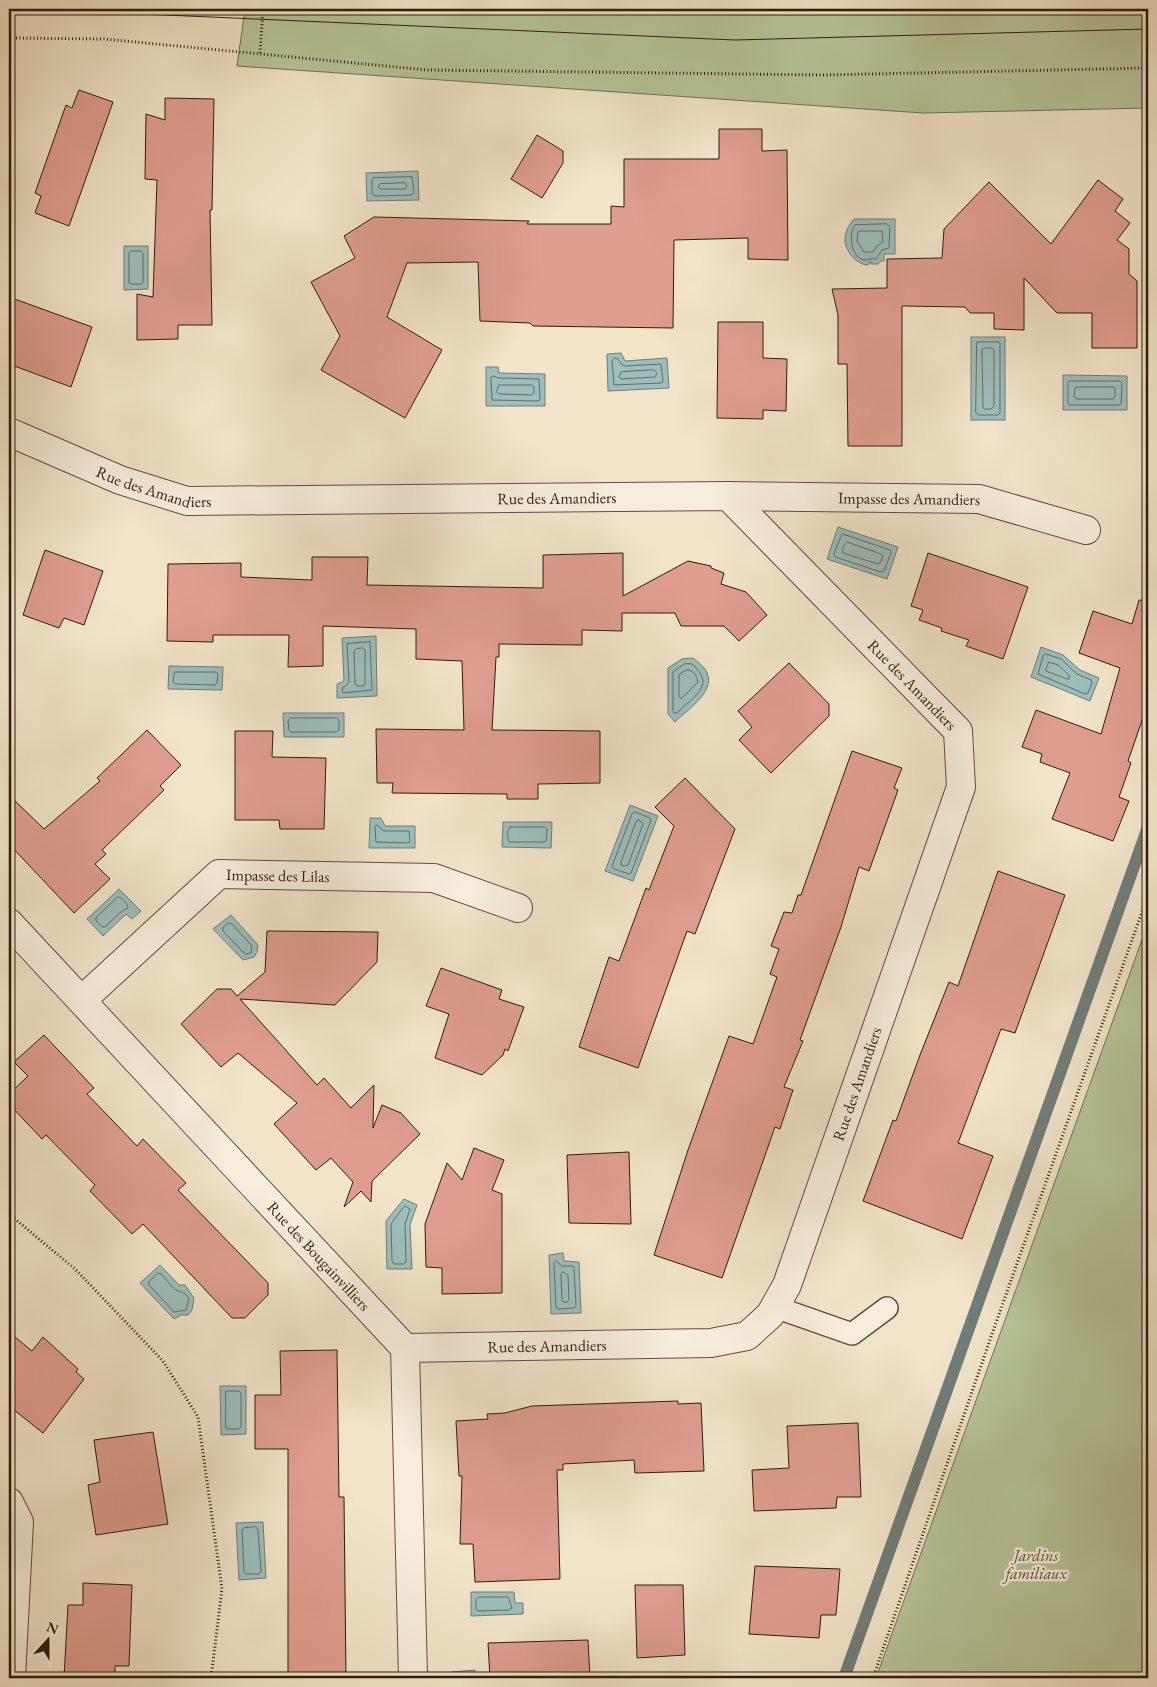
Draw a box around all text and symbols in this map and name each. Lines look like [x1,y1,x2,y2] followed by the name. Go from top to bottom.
[93,461,212,512] street label: Rue des Amandiers
[497,487,617,509] street label: Rue des Amandiers
[838,487,980,510] street label: Impasse des Amandiers
[863,635,962,735] street label: Rue des Amandiers
[226,864,330,887] street label: Impasse des Lilas
[828,1024,886,1144] street label: Rue des Amandiers
[263,1197,375,1315] street label: Rue des Bougainvilliers
[487,1334,607,1358] street label: Rue des Amandiers
[1002,1545,1067,1584] park label: Jardins familiaux
[22,1614,72,1664] north arrow
[44,1617,62,1639] text: N

